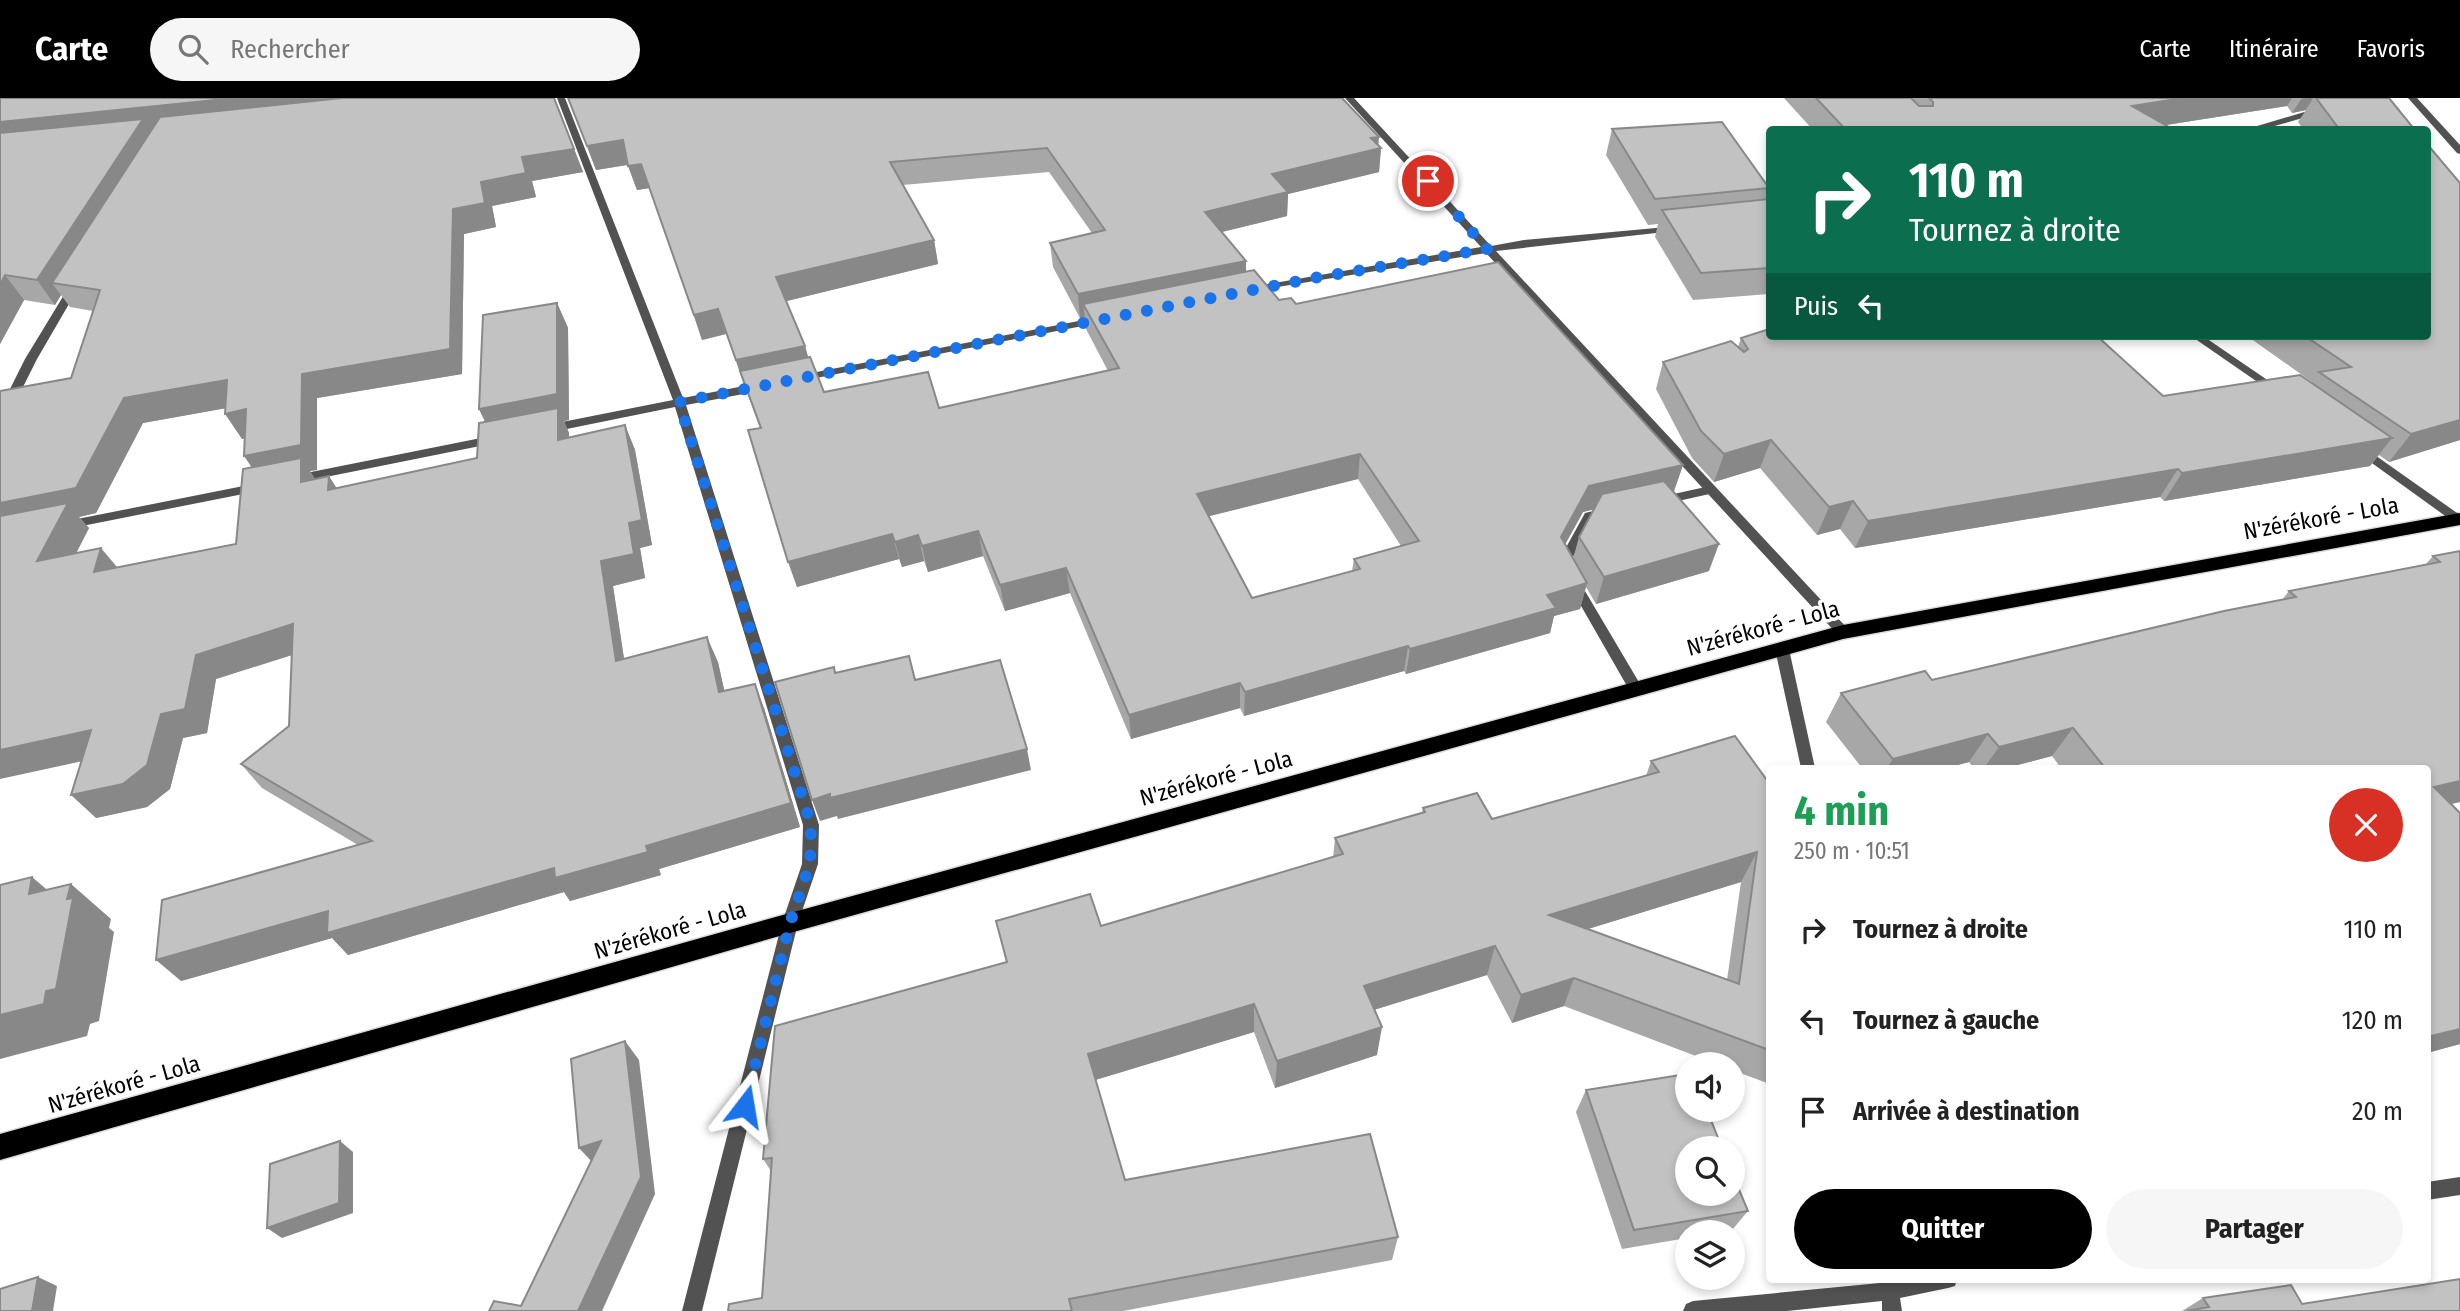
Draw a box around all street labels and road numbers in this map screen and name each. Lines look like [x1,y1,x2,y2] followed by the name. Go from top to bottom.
[2241,491,2401,545] street label: N'zérékoré - Lola
[1684,594,1842,662] street label: N'zérékoré - Lola
[1137,744,1295,812] street label: N'zérékoré - Lola
[591,895,749,965] street label: N'zérékoré - Lola
[45,1049,203,1119] street label: N'zérékoré - Lola

